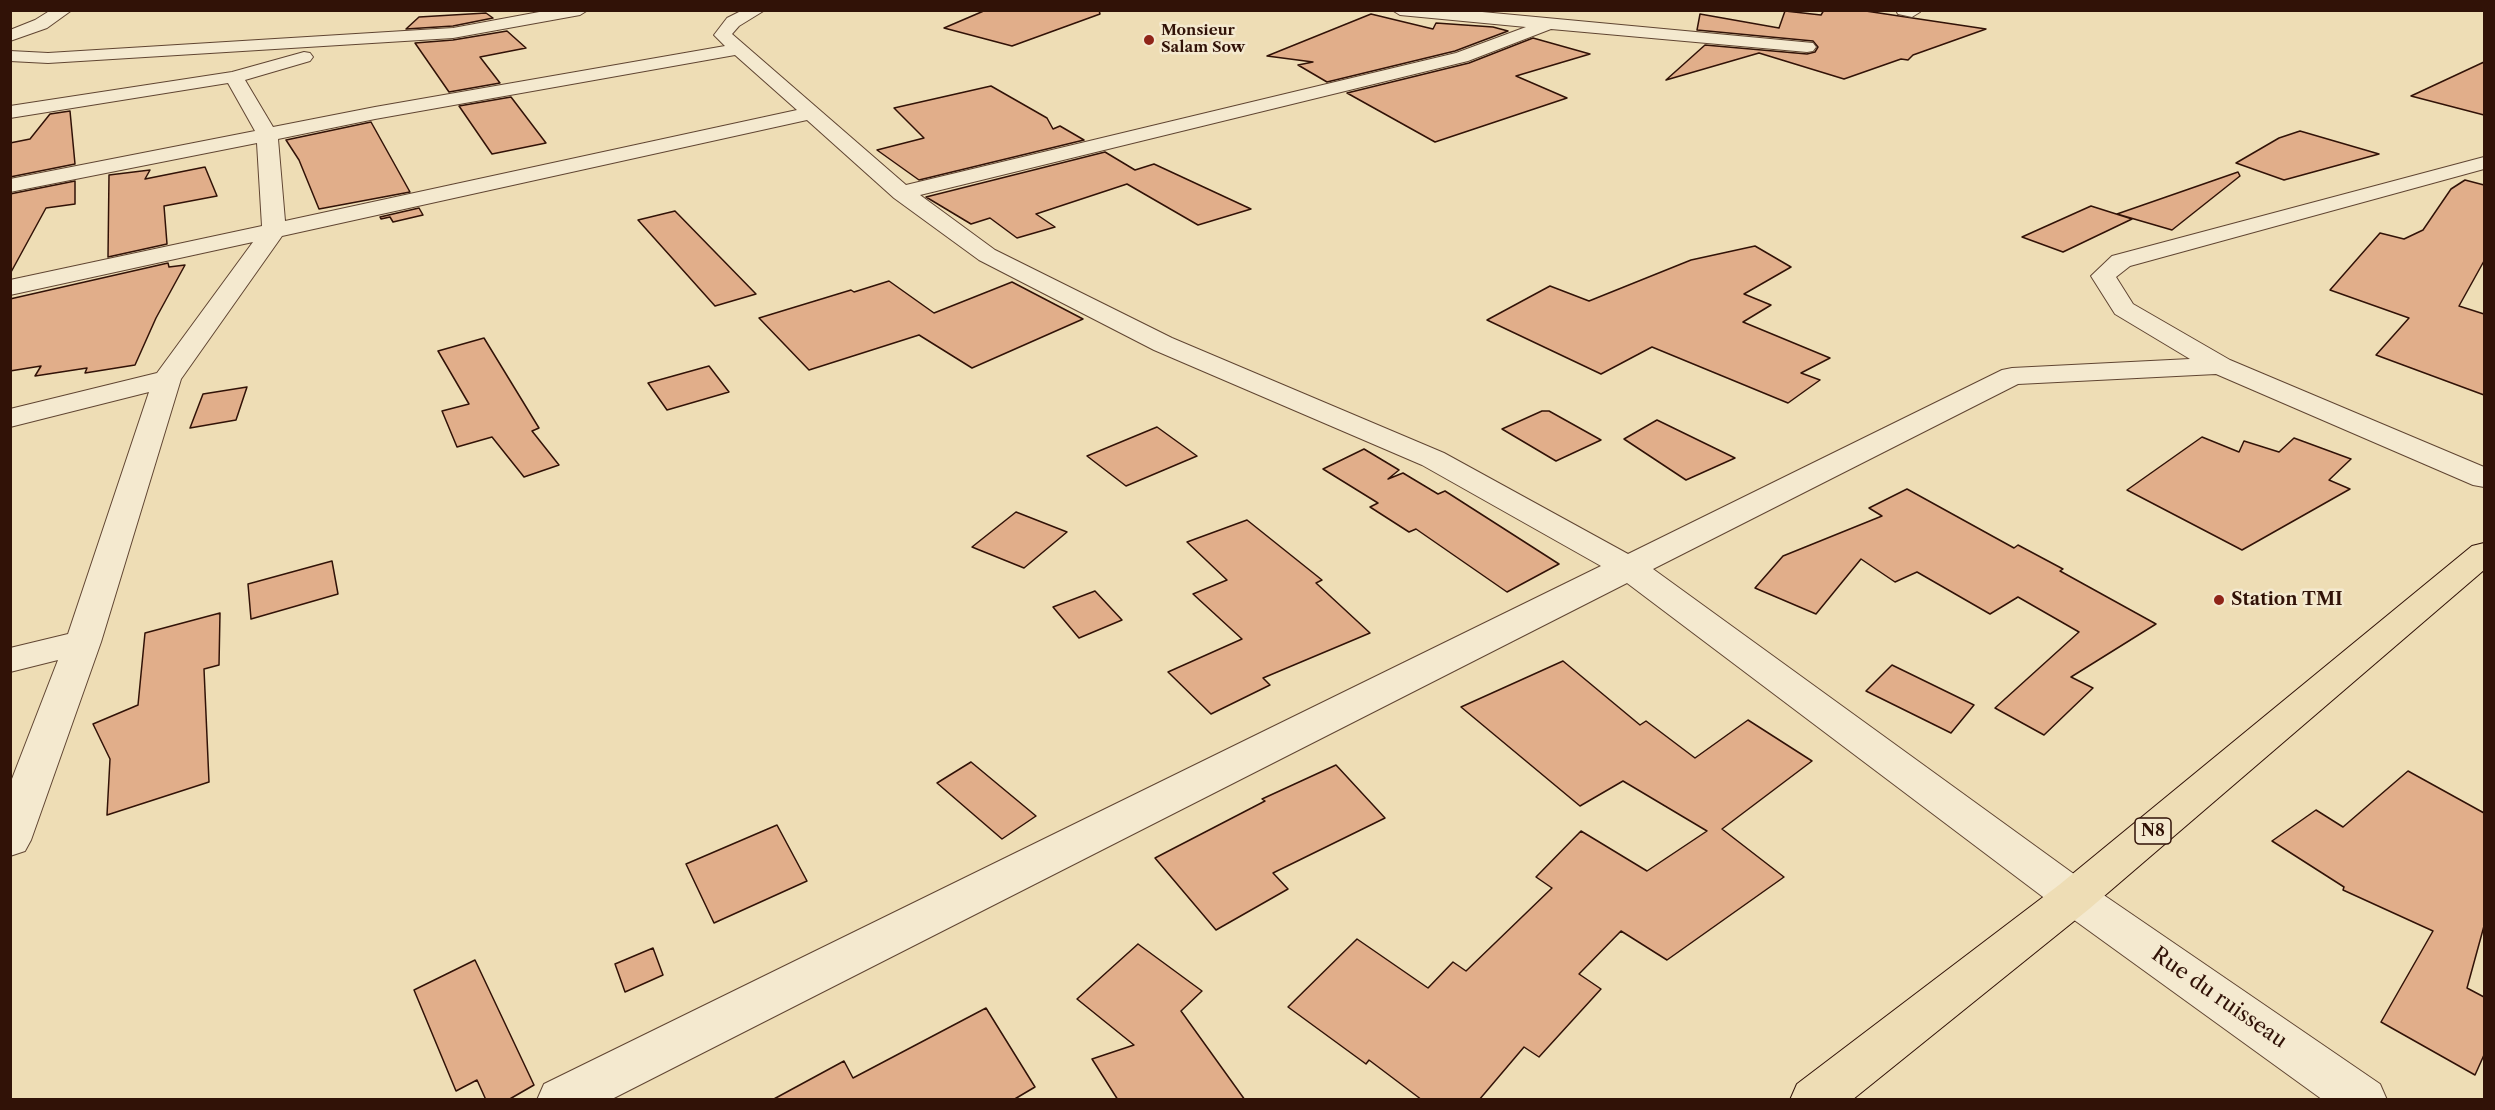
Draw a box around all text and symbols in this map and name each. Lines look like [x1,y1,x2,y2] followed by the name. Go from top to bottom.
[1161,22,1245,57] place label: Monsieur Salam Sow
[1142,33,1156,47] marker: Monsieur Salam Sow
[2231,589,2343,611] place label: Station TMI
[2212,593,2226,607] marker: Station TMI
[2135,818,2171,844] road number: N8
[2147,942,2291,1054] street label: Rue du ruisseau

